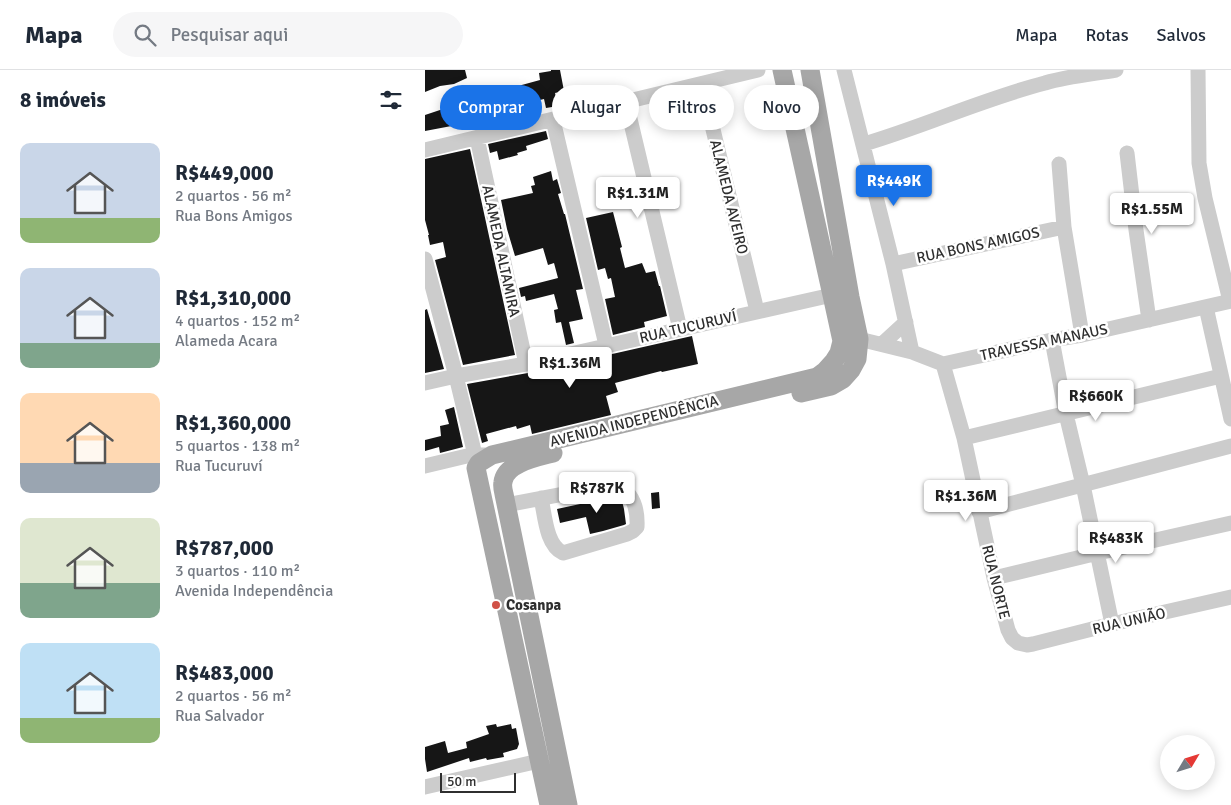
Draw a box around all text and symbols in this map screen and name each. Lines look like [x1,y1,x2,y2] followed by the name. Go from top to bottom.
[113,12,463,57] search box
[25,20,83,50] text: Mapa
[131,21,159,49] icon: search
[171,23,288,47] text: Pesquisar aqui
[1015,24,1058,46] text: Mapa
[1086,24,1129,46] text: Rotas
[1157,24,1206,46] text: Salvos
[440,85,542,130] chip: Comprar
[552,85,639,130] chip: Alugar
[649,85,734,130] chip: Filtros
[744,85,819,130] chip: Novo
[377,86,405,114] icon: filters
[20,87,106,113] text: 8 imóveis
[706,138,752,256] street label: ALAMEDA AVEIRO
[175,160,274,186] text: R$449,000
[60,163,120,223] icon: home
[853,164,935,207] pin: R$449K
[867,171,921,191] text: R$449K
[592,176,684,219] pin: R$1.31M
[478,183,524,319] street label: ALAMEDA ALTAMIRA
[607,183,669,203] text: R$1.31M
[175,186,292,206] text: 2 quartos · 56 m²
[1106,192,1198,235] pin: R$1.55M
[1121,199,1183,219] text: R$1.55M
[175,206,293,226] text: Rua Bons Amigos
[915,223,1041,267] street label: RUA BONS AMIGOS
[175,285,291,311] text: R$1,310,000
[60,288,120,348] icon: home
[637,306,739,347] street label: RUA TUCURUVÍ
[175,311,300,331] text: 4 quartos · 152 m²
[979,320,1109,364] street label: TRAVESSA MANAUS
[175,331,278,351] text: Alameda Acara
[524,346,616,389] pin: R$1.36M
[539,353,601,373] text: R$1.36M
[1055,380,1137,422] pin: R$660K
[1069,386,1123,406] text: R$660K
[548,391,720,451] street label: AVENIDA INDEPENDÊNCIA
[175,410,291,436] text: R$1,360,000
[60,413,120,473] icon: home
[175,436,300,456] text: 5 quartos · 138 m²
[175,456,263,476] text: Rua Tucuruví
[556,472,638,514] pin: R$787K
[570,478,624,498] text: R$787K
[920,480,1012,522] pin: R$1.36M
[935,486,997,506] text: R$1.36M
[1075,522,1157,564] pin: R$483K
[1089,528,1143,548] text: R$483K
[175,535,274,561] text: R$787,000
[60,538,120,598] icon: home
[978,543,1014,621] street label: RUA NORTE
[175,561,300,581] text: 3 quartos · 110 m²
[175,581,333,601] text: Avenida Independência
[506,596,561,614] place label: Cosanpa
[490,599,502,611] marker: Cosanpa
[1090,603,1167,638] street label: RUA UNIÃO
[175,660,274,686] text: R$483,000
[60,663,120,723] icon: home
[175,686,292,706] text: 2 quartos · 56 m²
[175,706,264,726] text: Rua Salvador
[1160,735,1215,790] north arrow
[1160,735,1215,790] map controls
[440,770,516,793] scale bar
[447,773,476,790] text: 50 m

